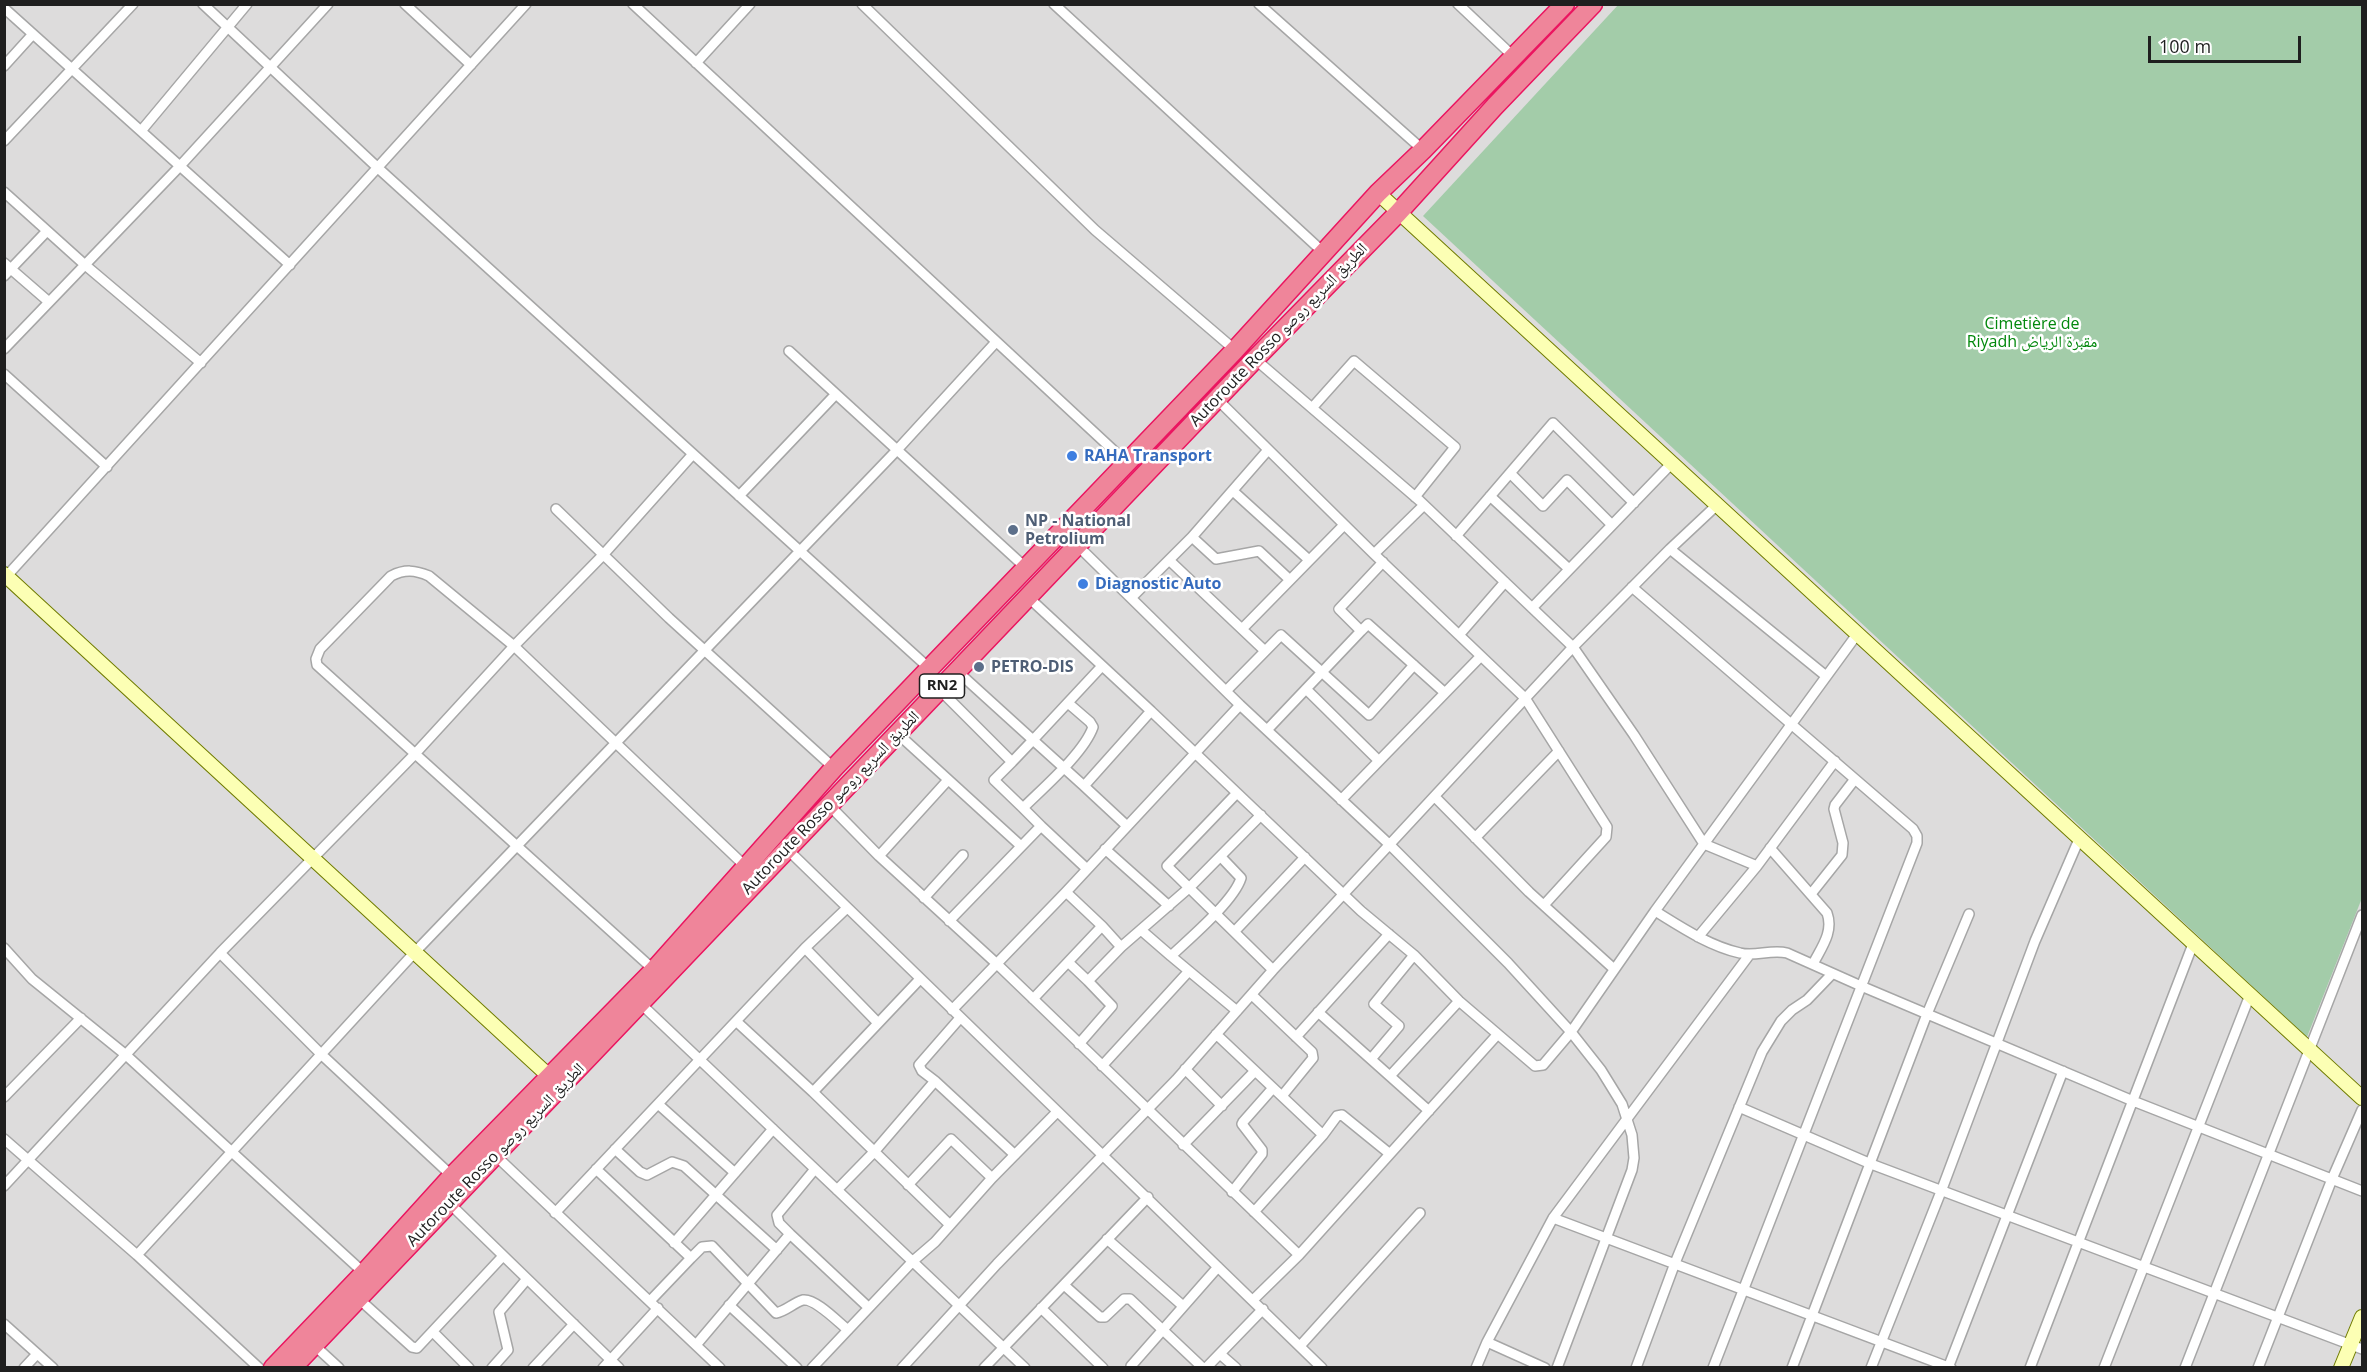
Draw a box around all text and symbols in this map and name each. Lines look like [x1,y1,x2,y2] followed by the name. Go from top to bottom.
[2151,24,2304,62] scale bar
[2159,34,2211,58] text: 100 m
[1186,239,1372,431] street label: Autoroute Rosso الطريق السريع روصو
[1967,314,2097,352] park label: Cimetière de Riyadh مقبرة الرياض
[1084,446,1212,466] place label: RAHA Transport
[1065,449,1079,463] marker: RAHA Transport
[1025,511,1131,549] place label: NP - National Petrolium
[1006,523,1020,537] marker: NP - National Petrolium
[1095,574,1221,594] place label: Diagnostic Auto
[1076,577,1090,591] marker: Diagnostic Auto
[991,657,1074,677] place label: PETRO-DIS
[972,660,986,674] marker: PETRO-DIS
[920,674,964,698] road number: RN2
[738,707,924,899] street label: Autoroute Rosso الطريق السريع روصو
[403,1059,589,1251] street label: Autoroute Rosso الطريق السريع روصو

